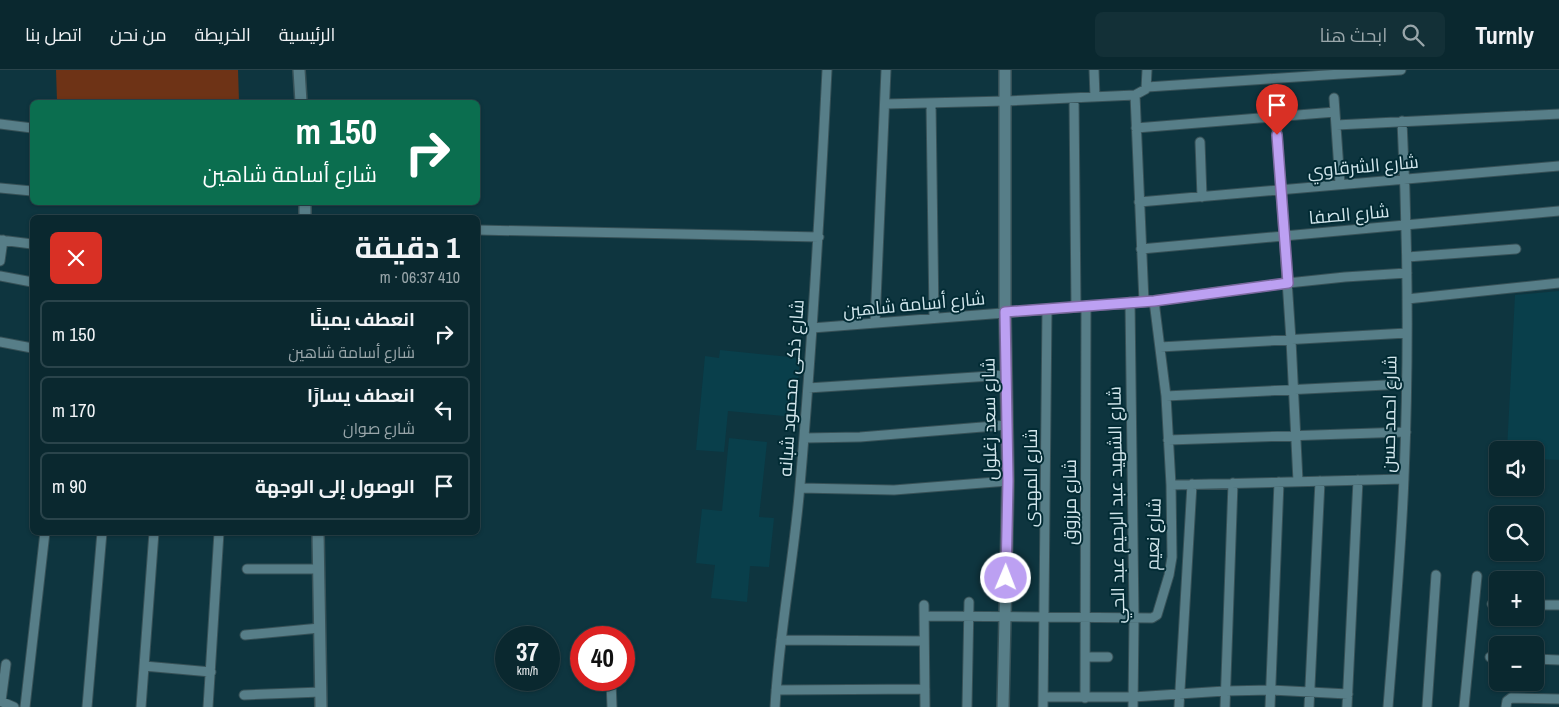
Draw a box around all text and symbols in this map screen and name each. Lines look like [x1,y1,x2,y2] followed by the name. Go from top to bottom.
[1095,12,1445,57] search box
[1475,19,1534,51] text: Turnly
[1399,21,1427,49] icon: search
[25,22,82,47] text: اتصل بنا
[110,22,167,47] text: من نحن
[195,22,251,47] text: الخريطة
[279,22,335,47] text: الرئيسية
[1319,22,1387,48] text: ابحث هنا
[1256,84,1298,135] pin
[1263,91,1291,119] icon: arrive
[296,108,377,155] text: 150 m
[395,120,460,185] icon: right
[1306,149,1420,185] street label: شارع الشرقاوي
[203,159,377,189] text: شارع أسامة شاهين
[1308,198,1390,230] street label: شارع الصفا
[355,227,460,267] text: 1 دقيقة
[50,232,102,284] button: close
[380,266,460,288] text: 410 m · 06:37
[842,285,986,323] street label: شارع أسامة شاهين
[772,299,810,477] street label: شارع ذكى محمود شبانه
[309,306,415,332] text: انعطف يمينًا
[430,320,458,348] icon: right
[52,321,95,347] text: 150 m
[288,341,415,363] text: شارع أسامة شاهين
[1375,355,1403,473] street label: شارع احمد حسن
[975,358,1003,480] street label: شارع سعد زغلول
[307,382,415,408] text: انعطف يسارًا
[1101,386,1133,624] street label: شارع الشهيد عبد الرحيم عبد الحي
[430,396,458,424] icon: left
[52,397,95,423] text: 170 m
[343,417,415,439] text: شارع صوان
[1018,429,1043,527] street label: شارع المهدى
[1489,441,1544,691] map controls
[1489,441,1544,496] button: sound
[1057,459,1082,545] street label: شارع مرزوق
[430,472,458,500] icon: arrive
[52,473,87,499] text: 90 m
[255,473,415,499] text: الوصول إلى الوجهة
[1139,497,1167,571] street label: شارع نعيم
[1489,506,1544,561] button: search
[979,551,1031,603] position arrow
[1489,571,1544,626] button: +
[570,626,635,691] speed limit sign: 40
[516,635,539,669] text: 37
[1489,636,1544,691] button: −
[517,663,538,679] text: km/h

